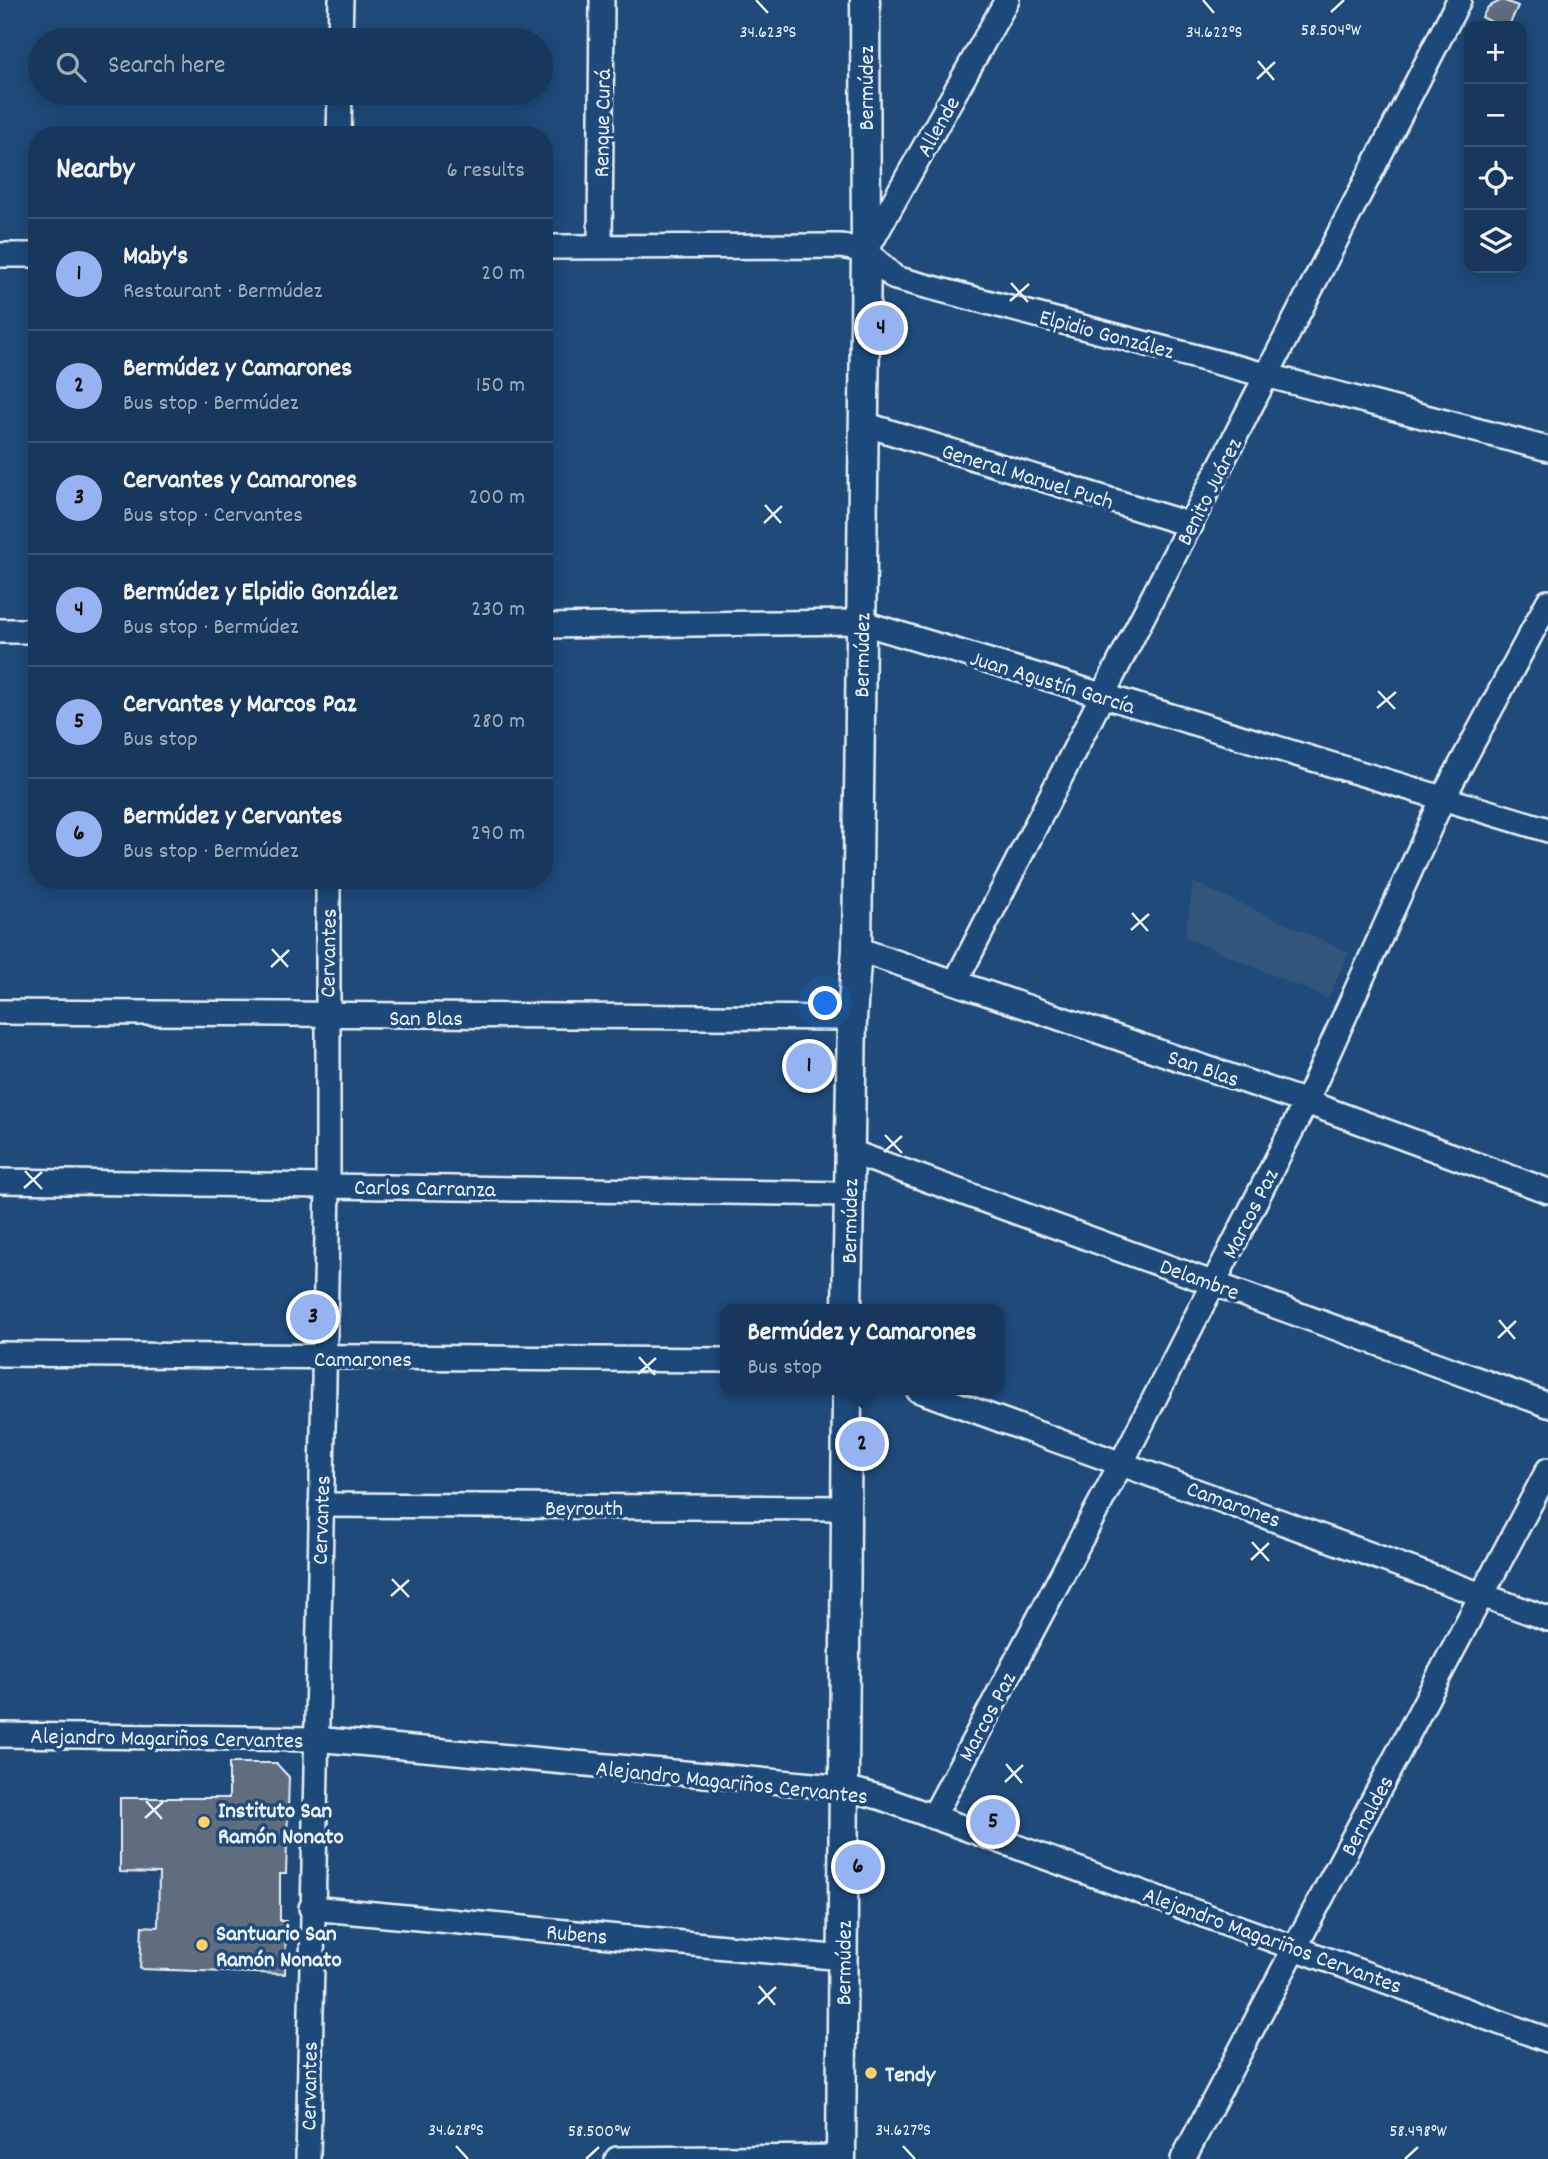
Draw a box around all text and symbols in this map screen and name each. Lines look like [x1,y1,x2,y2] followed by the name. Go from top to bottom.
[1301,19,1362,44] text: 58.504°W
[740,21,796,46] text: 34.623°S
[1186,21,1242,46] text: 34.622°S
[1464,21,1527,273] map controls
[1464,21,1527,84] button: +
[28,28,553,105] search box
[852,45,885,130] street label: Bermúdez
[52,48,90,86] icon: search
[108,48,226,85] text: Search here
[587,68,622,178] street label: Renque Curá
[1464,84,1527,147] button: −
[910,91,970,164] street label: Allende
[1464,147,1527,210] button: locate
[56,150,134,193] text: Nearby
[447,155,525,188] text: 6 results
[1464,210,1527,273] button: layers
[123,239,188,276] text: Maby's
[76,258,82,291] text: 1
[481,258,525,291] text: 20 m
[123,276,322,309] text: Restaurant · Bermúdez
[858,302,904,354] pin: 4
[1035,303,1177,370] street label: Elpidio González
[123,351,352,388] text: Bermúdez y Camarones
[74,370,84,403] text: 2
[476,370,525,403] text: 150 m
[123,388,299,421] text: Bus stop · Bermúdez
[1170,433,1252,552] street label: Benito Juárez
[937,436,1117,520] street label: General Manuel Puch
[123,463,357,500] text: Cervantes y Camarones
[74,482,84,515] text: 3
[469,482,525,515] text: 200 m
[123,500,303,533] text: Bus stop · Cervantes
[123,575,398,612] text: Bermúdez y Elpidio González
[74,594,84,627] text: 4
[471,594,525,627] text: 230 m
[123,612,299,645] text: Bus stop · Bermúdez
[847,612,881,698] street label: Bermúdez
[965,644,1140,725] street label: Juan Agustín García
[123,687,356,724] text: Cervantes y Marcos Paz
[74,706,84,739] text: 5
[472,706,525,739] text: 280 m
[123,724,198,757] text: Bus stop
[123,799,342,836] text: Bermúdez y Cervantes
[73,818,85,851] text: 6
[471,818,525,851] text: 290 m
[123,836,299,869] text: Bus stop · Bermúdez
[313,908,348,998] street label: Cervantes
[808,986,842,1020] your location
[389,1004,463,1037] street label: San Blas
[786,1040,832,1092] pin: 1
[1163,1043,1243,1098] street label: San Blas
[1215,1164,1289,1265] street label: Marcos Paz
[354,1173,497,1208] street label: Carlos Carranza
[835,1178,869,1264] street label: Bermúdez
[1154,1252,1243,1311] street label: Delambre
[290,1291,336,1343] pin: 3
[720,1304,1004,1395] popup
[747,1315,977,1352] text: Bermúdez y Camarones
[314,1345,412,1378] street label: Camarones
[747,1352,822,1385] text: Bus stop
[839,1418,885,1470] pin: 2
[1181,1474,1284,1539] street label: Camarones
[305,1475,342,1565] street label: Cervantes
[545,1494,623,1527] street label: Beyrouth
[952,1667,1027,1768] street label: Marcos Paz
[30,1722,304,1759] street label: Alejandro Magariños Cervantes
[594,1754,869,1815] street label: Alejandro Magariños Cervantes
[1334,1770,1404,1863] street label: Bernaldes
[218,1796,344,1855] place label: Instituto San Ramón Nonato
[970,1796,1016,1848] pin: 5
[196,1814,212,1830] marker: Instituto San Ramón Nonato
[835,1841,881,1893] pin: 6
[1138,1880,1406,2005] street label: Alejandro Magariños Cervantes
[545,1917,609,1956] street label: Rubens
[216,1919,342,1978] place label: Santuario San Ramón Nonato
[829,1920,863,2006] street label: Bermúdez
[194,1937,210,1953] marker: Santuario San Ramón Nonato
[294,2041,329,2131] street label: Cervantes
[885,2060,937,2093] place label: Tendy
[863,2065,879,2081] marker: Tendy
[428,2119,484,2144] text: 34.628°S
[875,2119,931,2144] text: 34.627°S
[568,2120,631,2145] text: 58.500°W
[1389,2120,1447,2145] text: 58.498°W

